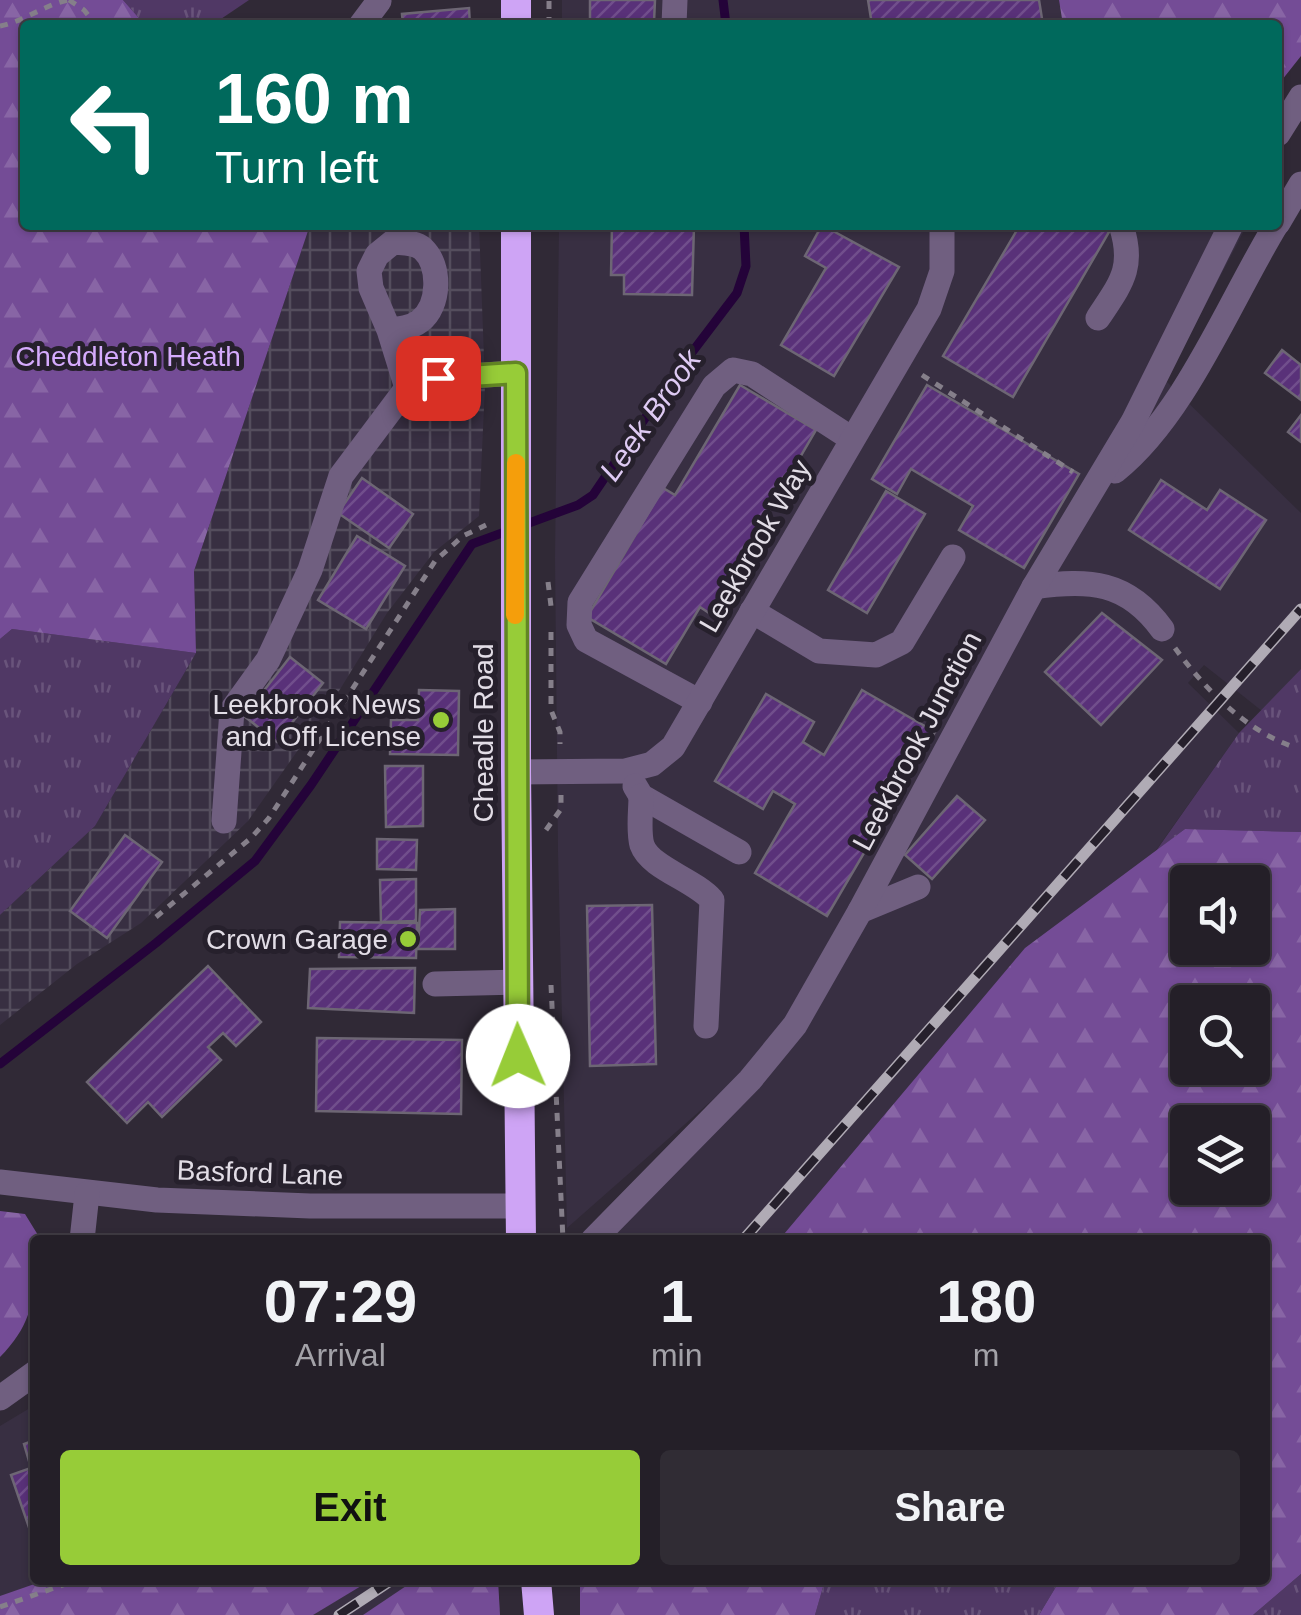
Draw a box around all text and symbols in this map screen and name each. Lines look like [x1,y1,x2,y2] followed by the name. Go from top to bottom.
[50,60,180,190] icon: left
[215,60,413,138] text: 160 m
[215,142,378,193] text: Turn left
[396,336,481,421] pin
[15,341,241,372] park label: Cheddleton Heath
[593,342,708,487] water label: Leek Brook
[411,351,466,406] icon: arrive
[693,454,817,638] street label: Leekbrook Way
[846,627,988,855] street label: Leekbrook Junction
[468,643,499,823] street label: Cheadle Road
[212,689,421,752] place label: Leekbrook News and Off License
[430,709,452,731] marker: Leekbrook News and Off License
[1170,865,1270,1205] map controls
[1170,865,1270,965] button: sound
[206,924,388,955] place label: Crown Garage
[397,928,419,950] marker: Crown Garage
[1170,985,1270,1085] button: search
[466,1004,570,1108] position arrow
[1170,1105,1270,1205] button: layers
[176,1155,344,1191] street label: Basford Lane
[264,1268,417,1335] text: 07:29
[660,1268,693,1335] text: 1
[936,1268,1036,1335] text: 180
[295,1337,386,1373] text: Arrival
[651,1337,702,1373] text: min
[973,1337,1000,1373] text: m
[60,1450,640,1565] button: Exit
[660,1450,1240,1565] button: Share

